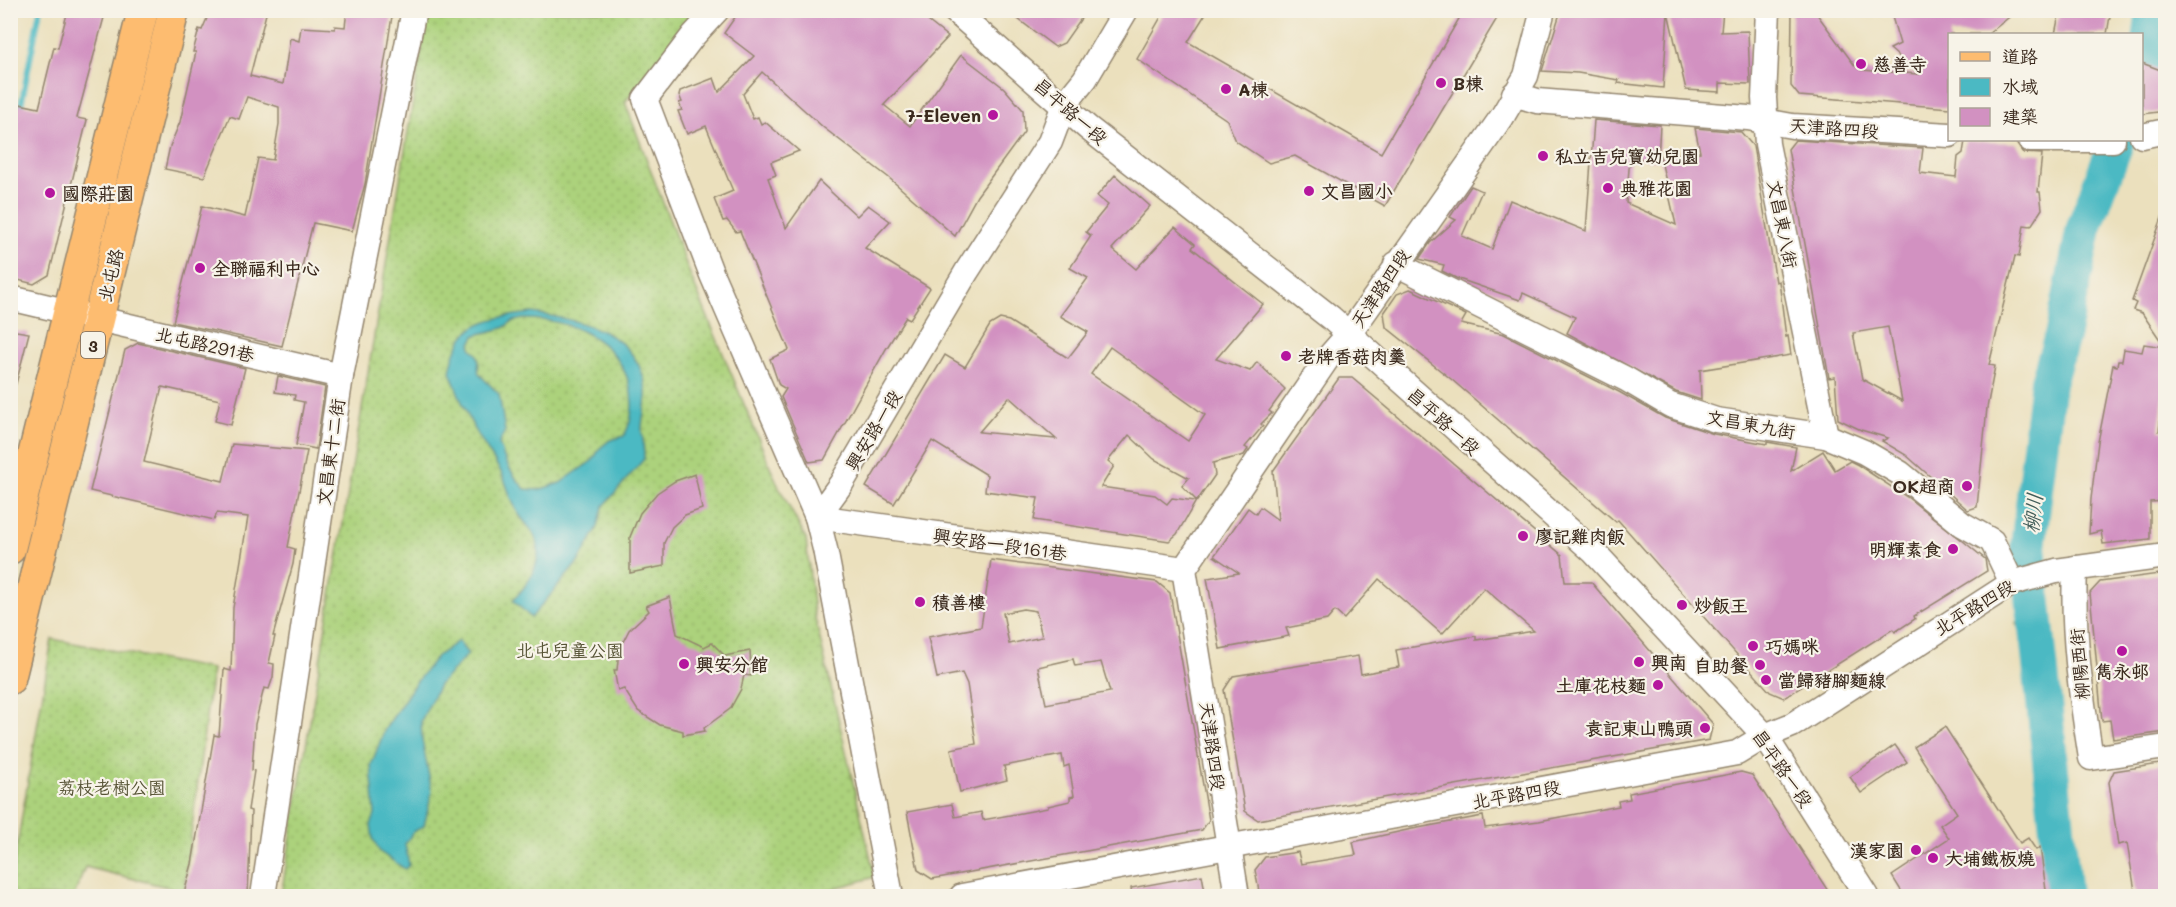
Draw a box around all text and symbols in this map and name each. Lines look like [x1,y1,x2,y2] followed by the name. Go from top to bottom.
[1948,33,2143,141] legend
[2002,44,2038,68] text: 道路
[1873,52,1927,76] place label: 慈善寺
[1854,57,1868,71] marker: 慈善寺
[1453,71,1484,95] place label: B棟
[1029,72,1113,150] street label: 昌平路一段
[2002,74,2038,98] text: 水域
[1434,76,1448,90] marker: B棟
[1238,77,1270,101] place label: A棟
[1219,82,1233,96] marker: A棟
[905,103,981,127] place label: 7-Eleven
[2002,104,2038,128] text: 建築
[986,108,1000,122] marker: 7-Eleven
[1788,113,1880,143] street label: 天津路四段
[1555,144,1699,168] place label: 私立吉兒寶幼兒園
[1536,149,1550,163] marker: 私立吉兒寶幼兒園
[1620,176,1692,200] place label: 典雅花園
[1763,178,1803,270] street label: 文昌東八街
[1321,179,1393,203] place label: 文昌國小
[62,181,134,205] place label: 國際莊園
[1601,181,1615,195] marker: 典雅花園
[1302,184,1316,198] marker: 文昌國小
[43,186,57,200] marker: 國際莊園
[1345,244,1415,332] street label: 天津路四段
[92,246,128,304] street label: 北屯路
[212,256,320,280] place label: 全聯福利中心
[193,261,207,275] marker: 全聯福利中心
[153,321,257,367] street label: 北屯路291巷
[81,332,105,358] road number: 3
[1298,344,1406,368] place label: 老牌香菇肉羹
[1279,349,1293,363] marker: 老牌香菇肉羹
[1403,382,1485,460] street label: 昌平路一段
[840,385,906,475] street label: 興安路一段
[311,397,349,507] street label: 文昌東十二街
[1705,404,1797,444] street label: 文昌東九街
[1893,474,1955,498] place label: OK超商
[1960,479,1974,493] marker: OK超商
[2017,491,2047,534] water label: 柳川
[932,523,1068,565] street label: 興安路一段161巷
[1535,524,1625,548] place label: 廖記雞肉飯
[1516,529,1530,543] marker: 廖記雞肉飯
[1869,537,1941,561] place label: 明輝素食
[1946,542,1960,556] marker: 明輝素食
[1929,574,2019,640] street label: 北平路四段
[932,590,986,614] place label: 積善樓
[1694,593,1748,617] place label: 炒飯王
[913,595,927,609] marker: 積善樓
[1675,598,1689,612] marker: 炒飯王
[2064,627,2094,701] street label: 柳陽西街
[1765,634,1819,658] place label: 巧媽咪
[516,638,624,662] park label: 北屯兒童公園
[1746,639,1760,653] marker: 巧媽咪
[2115,644,2129,658] marker: 雋永邨
[1651,650,1687,674] place label: 興南
[696,652,768,676] place label: 興安分館
[1694,653,1748,677] place label: 自助餐
[1632,655,1646,669] marker: 興南
[677,657,691,671] marker: 興安分館
[1753,658,1767,672] marker: 自助餐
[2095,659,2149,683] place label: 雋永邨
[1778,668,1886,692] place label: 當歸豬腳麵線
[1556,673,1646,697] place label: 土庫花枝麵
[1759,673,1773,687] marker: 當歸豬腳麵線
[1651,678,1665,692] marker: 土庫花枝麵
[1195,700,1231,792] street label: 天津路四段
[1585,716,1693,740] place label: 袁記東山鴨頭
[1698,721,1712,735] marker: 袁記東山鴨頭
[1747,724,1819,812] street label: 昌平路一段
[1470,774,1562,814] street label: 北平路四段
[58,775,166,799] park label: 荔枝老樹公園
[1850,838,1904,862] place label: 漢家園
[1909,843,1923,857] marker: 漢家園
[1945,846,2035,870] place label: 大埔鐵板燒
[1926,851,1940,865] marker: 大埔鐵板燒

